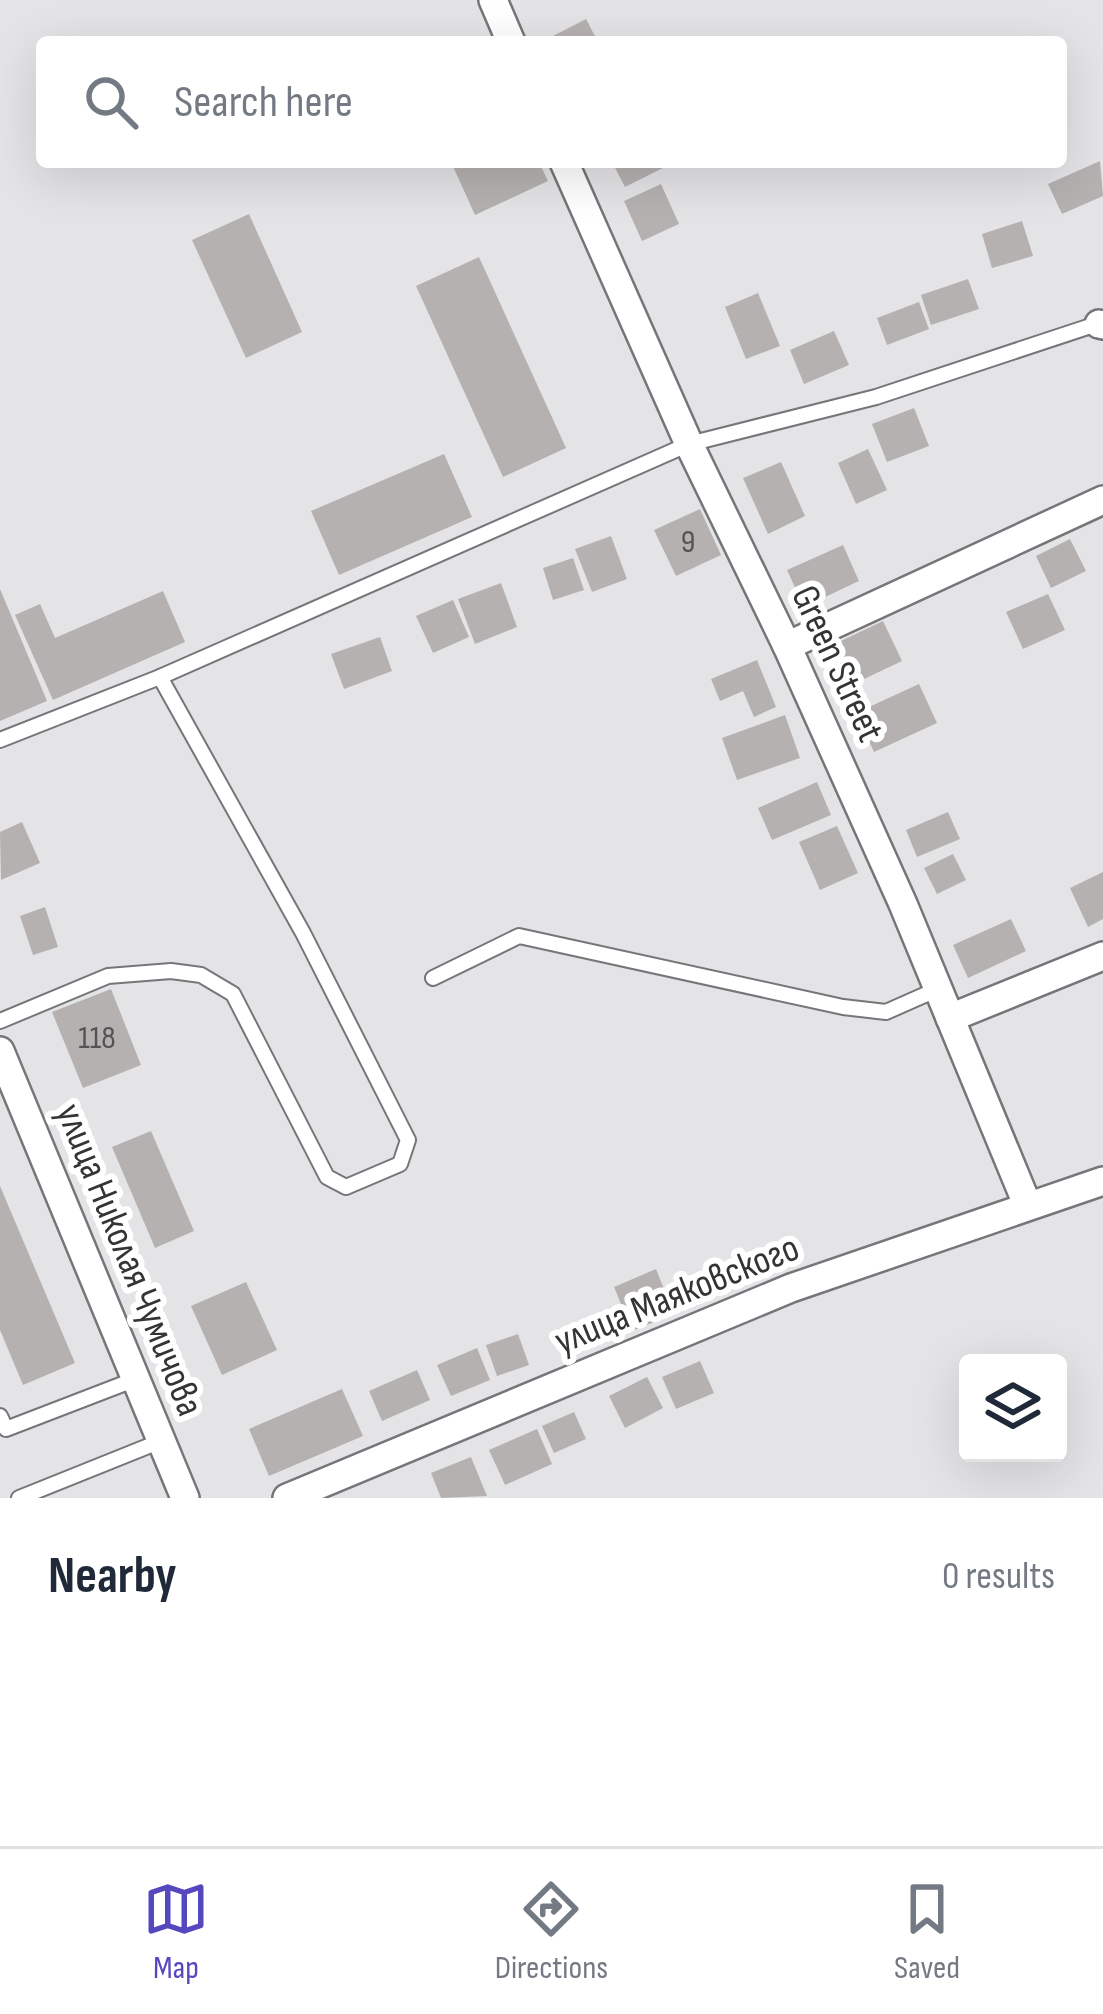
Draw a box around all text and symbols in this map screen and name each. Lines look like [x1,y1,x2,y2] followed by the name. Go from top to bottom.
[36,36,1067,168] search box
[78,69,144,135] icon: search
[174,75,353,130] text: Search here
[681,522,695,562] house number: 9
[780,579,894,749] street label: Green Street
[78,1018,116,1058] house number: 118
[45,1097,213,1423] street label: улица Николая Чумичова
[548,1225,806,1365] street label: улица Маяковского
[959,1354,1067,1462] map controls
[959,1354,1067,1462] button: layers
[48,1546,177,1607] text: Nearby
[942,1553,1055,1600] text: 0 results
[143,1876,209,1988] tab: Map
[495,1876,608,1988] tab: Directions
[894,1876,960,1988] tab: Saved

